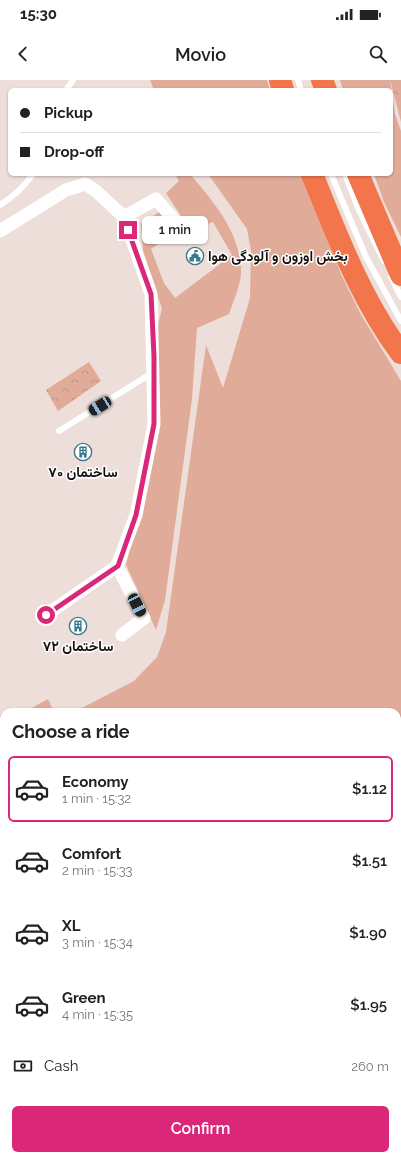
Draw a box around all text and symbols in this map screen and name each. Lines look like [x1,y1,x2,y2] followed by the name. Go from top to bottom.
[20,5,57,23] text: 15:30
[12,43,34,65] icon: back
[367,43,389,65] icon: search
[175,44,226,65] text: Movio
[44,104,93,122] text: Pickup
[44,143,104,161] text: Drop-off
[142,216,208,244] callout: 1 min
[119,221,137,239] route end
[159,222,191,237] text: 1 min
[185,246,205,266] public building icon: بخش اوزون و آلودگی هوا
[208,248,348,265] place label: بخش اوزون و آلودگی هوا
[87,395,113,417] car
[73,442,93,462] building icon: ساختمان ۷۰
[48,464,118,480] place label: ساختمان ۷۰
[126,592,148,618] car
[37,606,55,624] route start
[68,616,88,636] building icon: ساختمان ۷۲
[43,638,113,654] place label: ساختمان ۷۲
[12,721,130,742] text: Choose a ride
[14,771,50,807] icon: car
[62,773,129,791] text: Economy
[352,780,387,798] text: $1.12
[62,791,131,806] text: 1 min · 15:32
[14,843,50,879] icon: car
[62,845,121,863] text: Comfort
[352,852,387,870] text: $1.51
[62,863,133,878] text: 2 min · 15:33
[14,915,50,951] icon: car
[62,917,80,935] text: XL
[349,924,387,942] text: $1.90
[62,935,133,950] text: 3 min · 15:34
[14,987,50,1023] icon: car
[62,989,106,1007] text: Green
[350,996,387,1014] text: $1.95
[62,1007,133,1022] text: 4 min · 15:35
[12,1055,34,1077] icon: cash
[44,1057,78,1075] text: Cash
[351,1059,389,1074] text: 260 m
[12,1106,389,1152] button: Confirm

